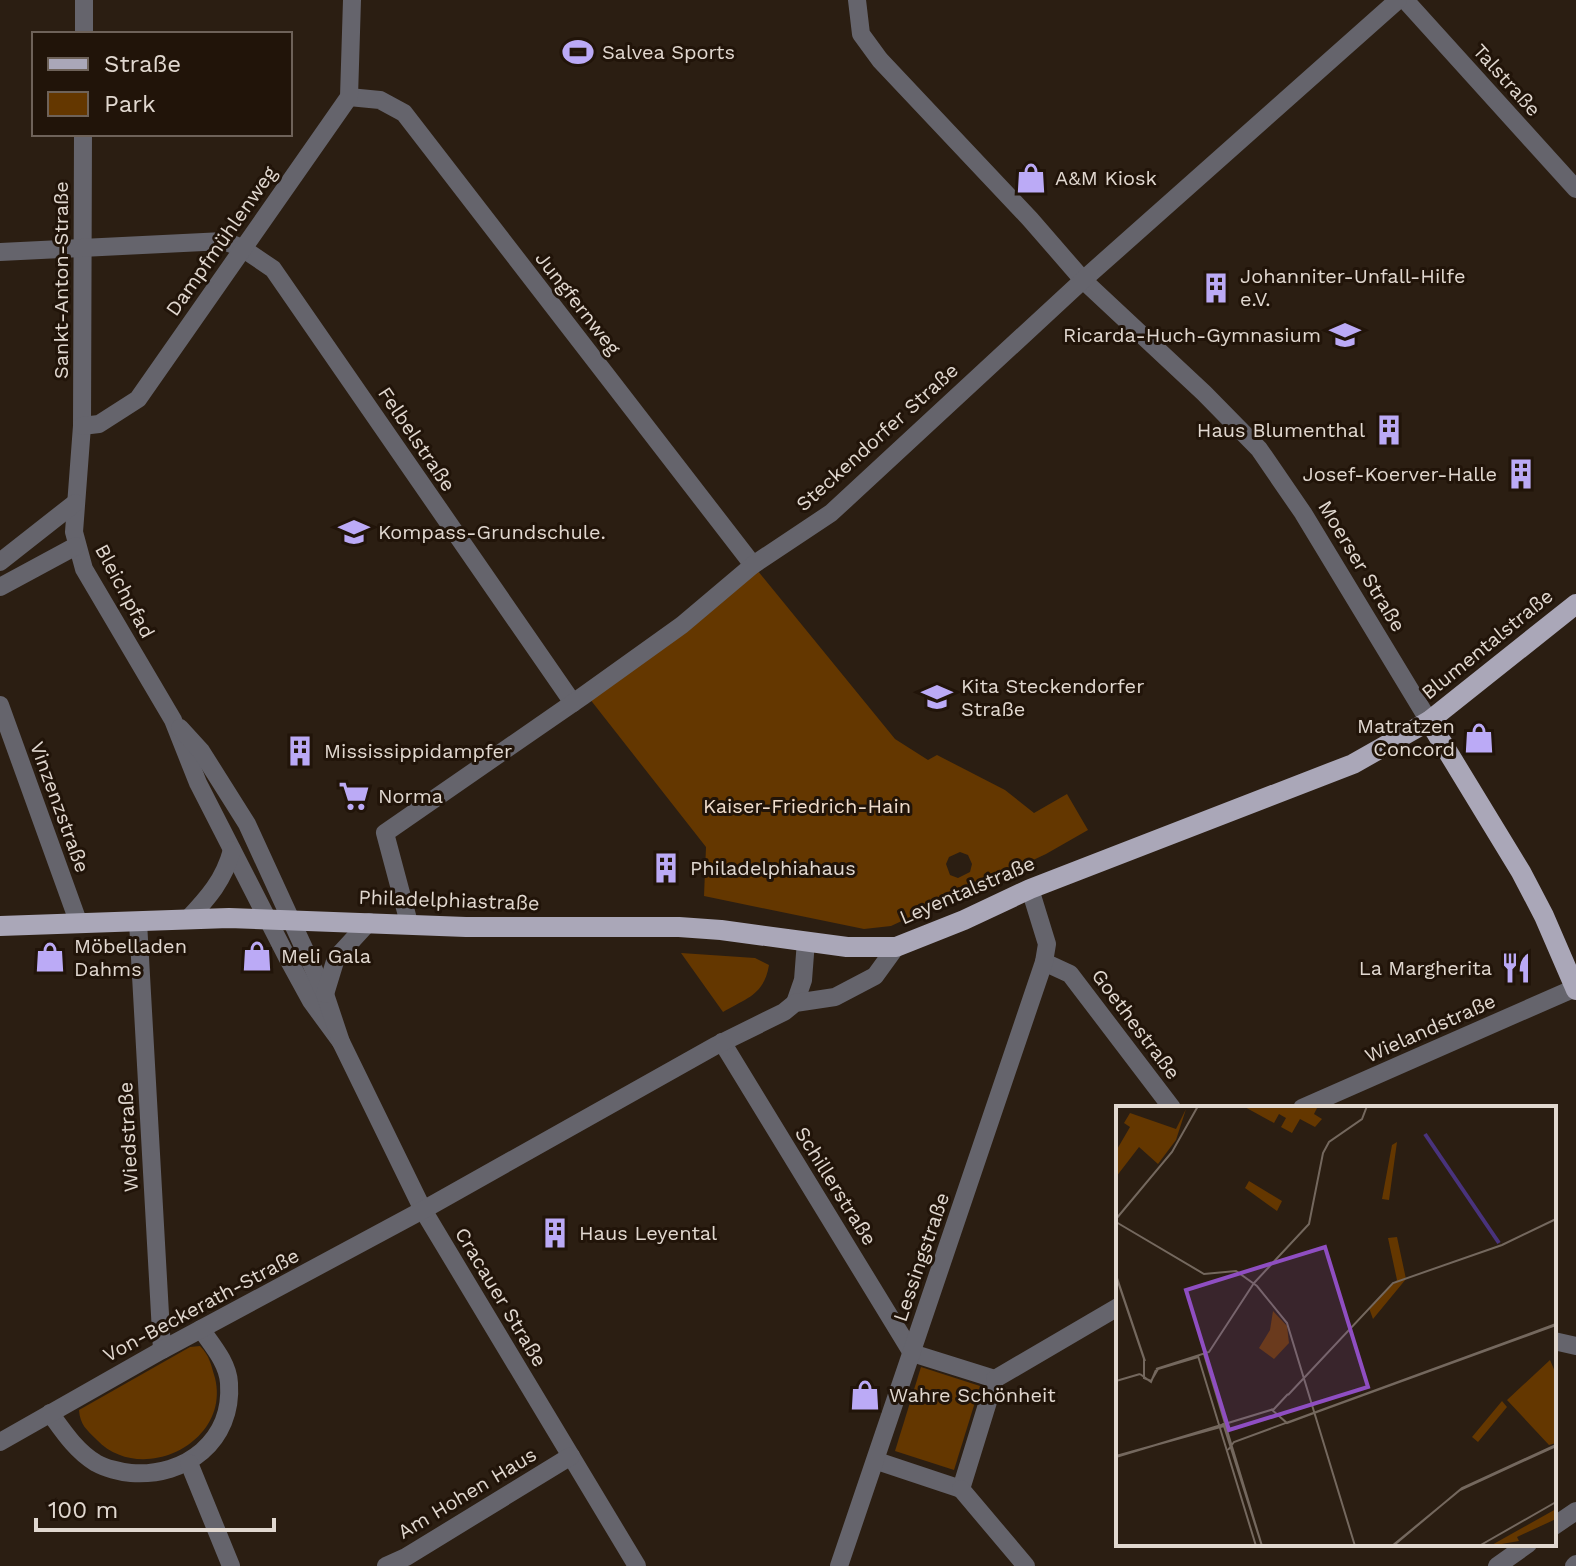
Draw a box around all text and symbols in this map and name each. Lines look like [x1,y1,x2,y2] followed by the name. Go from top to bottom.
[32,32,292,136] legend
[561,35,595,69] sports icon: Salvea Sports
[1468,39,1546,121] street label: Talstraße
[602,40,735,64] place label: Salvea Sports
[104,50,181,78] text: Straße
[104,90,156,118] text: Park
[160,161,282,320] street label: Dampfmühlenweg
[1014,161,1048,195] shop icon: A&M Kiosk
[1055,166,1157,190] place label: A&M Kiosk
[49,181,73,379] street label: Sankt-Anton-Straße
[530,247,626,360] street label: Jungfernweg
[1240,264,1465,311] place label: Johanniter-Unfall-Hilfe e.V.
[1199,271,1233,305] building icon: Johanniter-Unfall-Hilfe e.V.
[1328,318,1362,352] school or university icon: Ricarda-Huch-Gymnasium
[1063,323,1321,347] place label: Ricarda-Huch-Gymnasium
[791,358,963,516] street label: Steckendorfer Straße
[373,382,461,496] street label: Felbelstraße
[1372,413,1406,447] building icon: Haus Blumenthal
[1197,418,1365,442] place label: Haus Blumenthal
[1504,457,1538,491] building icon: Josef-Koerver-Halle
[1303,462,1497,486] place label: Josef-Koerver-Halle
[1313,496,1411,636] street label: Moerser Straße
[337,515,371,549] school or university icon: Kompass-Grundschule.
[378,520,606,544] place label: Kompass-Grundschule.
[90,540,160,642] street label: Bleichpfad
[1416,584,1558,704] street label: Blumentalstraße
[961,674,1144,721] place label: Kita Steckendorfer Straße
[920,680,954,714] school or university icon: Kita Steckendorfer Straße
[1357,714,1455,761] place label: Matratzen Concord
[1462,721,1496,755] shop icon: Matratzen Concord
[283,734,317,768] building icon: Mississippidampfer
[25,738,95,876] street label: Vinzenzstraße
[324,739,512,763] place label: Mississippidampfer
[337,779,371,813] supermarket icon: Norma
[378,784,443,808] place label: Norma
[703,794,911,818] park label: Kaiser-Friedrich-Hain
[649,851,683,885] building icon: Philadelphiahaus
[896,851,1038,929] street label: Leyentalstraße
[690,856,856,880] place label: Philadelphiahaus
[358,885,540,915] street label: Philadelphiastraße
[74,934,187,981] place label: Möbelladen Dahms
[240,939,274,973] shop icon: Meli Gala
[33,940,67,974] shop icon: Möbelladen Dahms
[281,944,371,968] place label: Meli Gala
[1499,951,1533,985] restaurant icon: La Margherita
[1359,956,1492,980] place label: La Margherita
[1087,964,1185,1084] street label: Goethestraße
[1361,988,1499,1068] street label: Wielandstraße
[113,1081,143,1193] street label: Wiedstraße
[1116,1106,1556,1546] inset map
[790,1122,882,1250] street label: Schillerstraße
[888,1189,954,1325] street label: Lessingstraße
[538,1216,572,1250] building icon: Haus Leyental
[579,1221,717,1245] place label: Haus Leyental
[450,1223,552,1371] street label: Cracauer Straße
[99,1243,303,1367] street label: Von-Beckerath-Straße
[848,1378,882,1412] shop icon: Wahre Schönheit
[889,1383,1056,1407] place label: Wahre Schönheit
[393,1442,541,1544] street label: Am Hohen Haus
[36,1482,274,1532] scale bar
[48,1496,118,1524] text: 100 m

